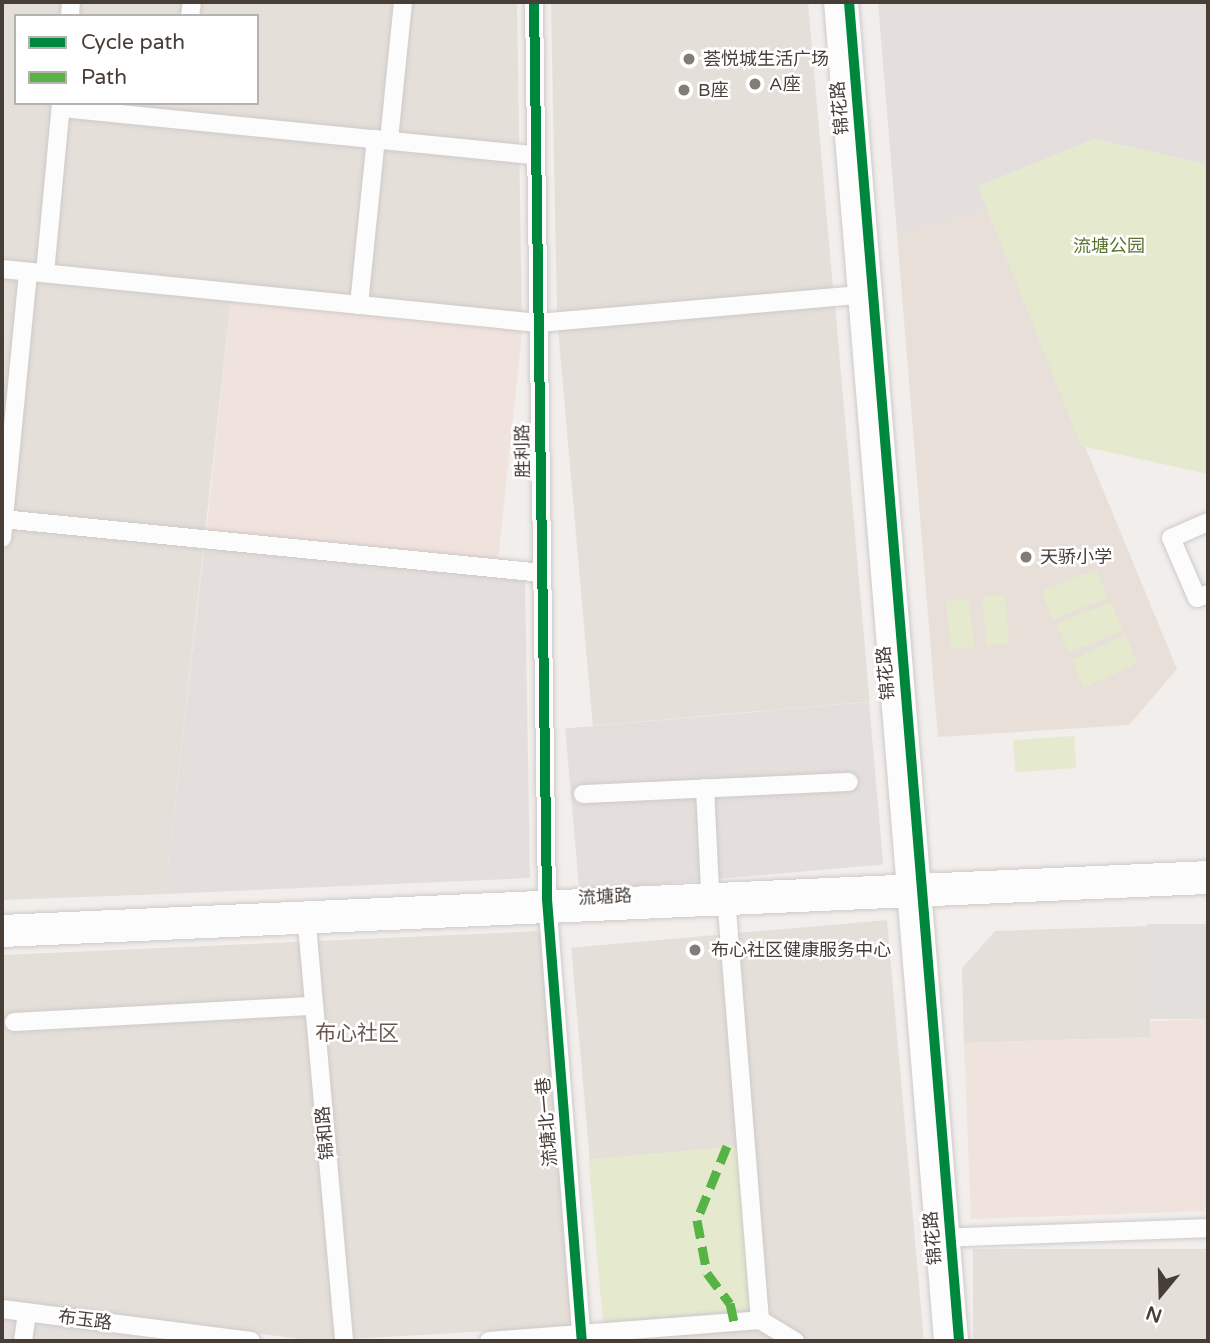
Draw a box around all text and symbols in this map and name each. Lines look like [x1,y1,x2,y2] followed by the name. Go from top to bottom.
[14,14,259,105] legend
[81,30,185,55] text: Cycle path
[703,48,829,70] place label: 荟悦城生活广场
[681,51,697,67] marker: 荟悦城生活广场
[81,65,127,90] text: Path
[769,73,800,95] place label: A座
[747,76,763,92] marker: A座
[698,79,728,101] place label: B座
[827,80,853,136] street label: 锦花路
[676,82,692,98] marker: B座
[1073,235,1145,257] park label: 流塘公园
[512,424,534,478] street label: 胜利路
[1040,546,1112,568] place label: 天骄小学
[1018,549,1034,565] marker: 天骄小学
[873,645,899,701] street label: 锦花路
[577,885,633,909] street label: 流塘路
[711,939,891,961] place label: 布心社区健康服务中心
[685,940,705,960] marker: 布心社区健康服务中心
[315,1021,399,1047] district label: 布心社区
[532,1076,562,1168] street label: 流塘北一巷
[312,1105,338,1161] street label: 锦和路
[920,1210,946,1266] street label: 锦花路
[1126,1259,1196,1329] north arrow
[1143,1301,1165,1327] text: N
[57,1306,113,1334] street label: 布玉路

